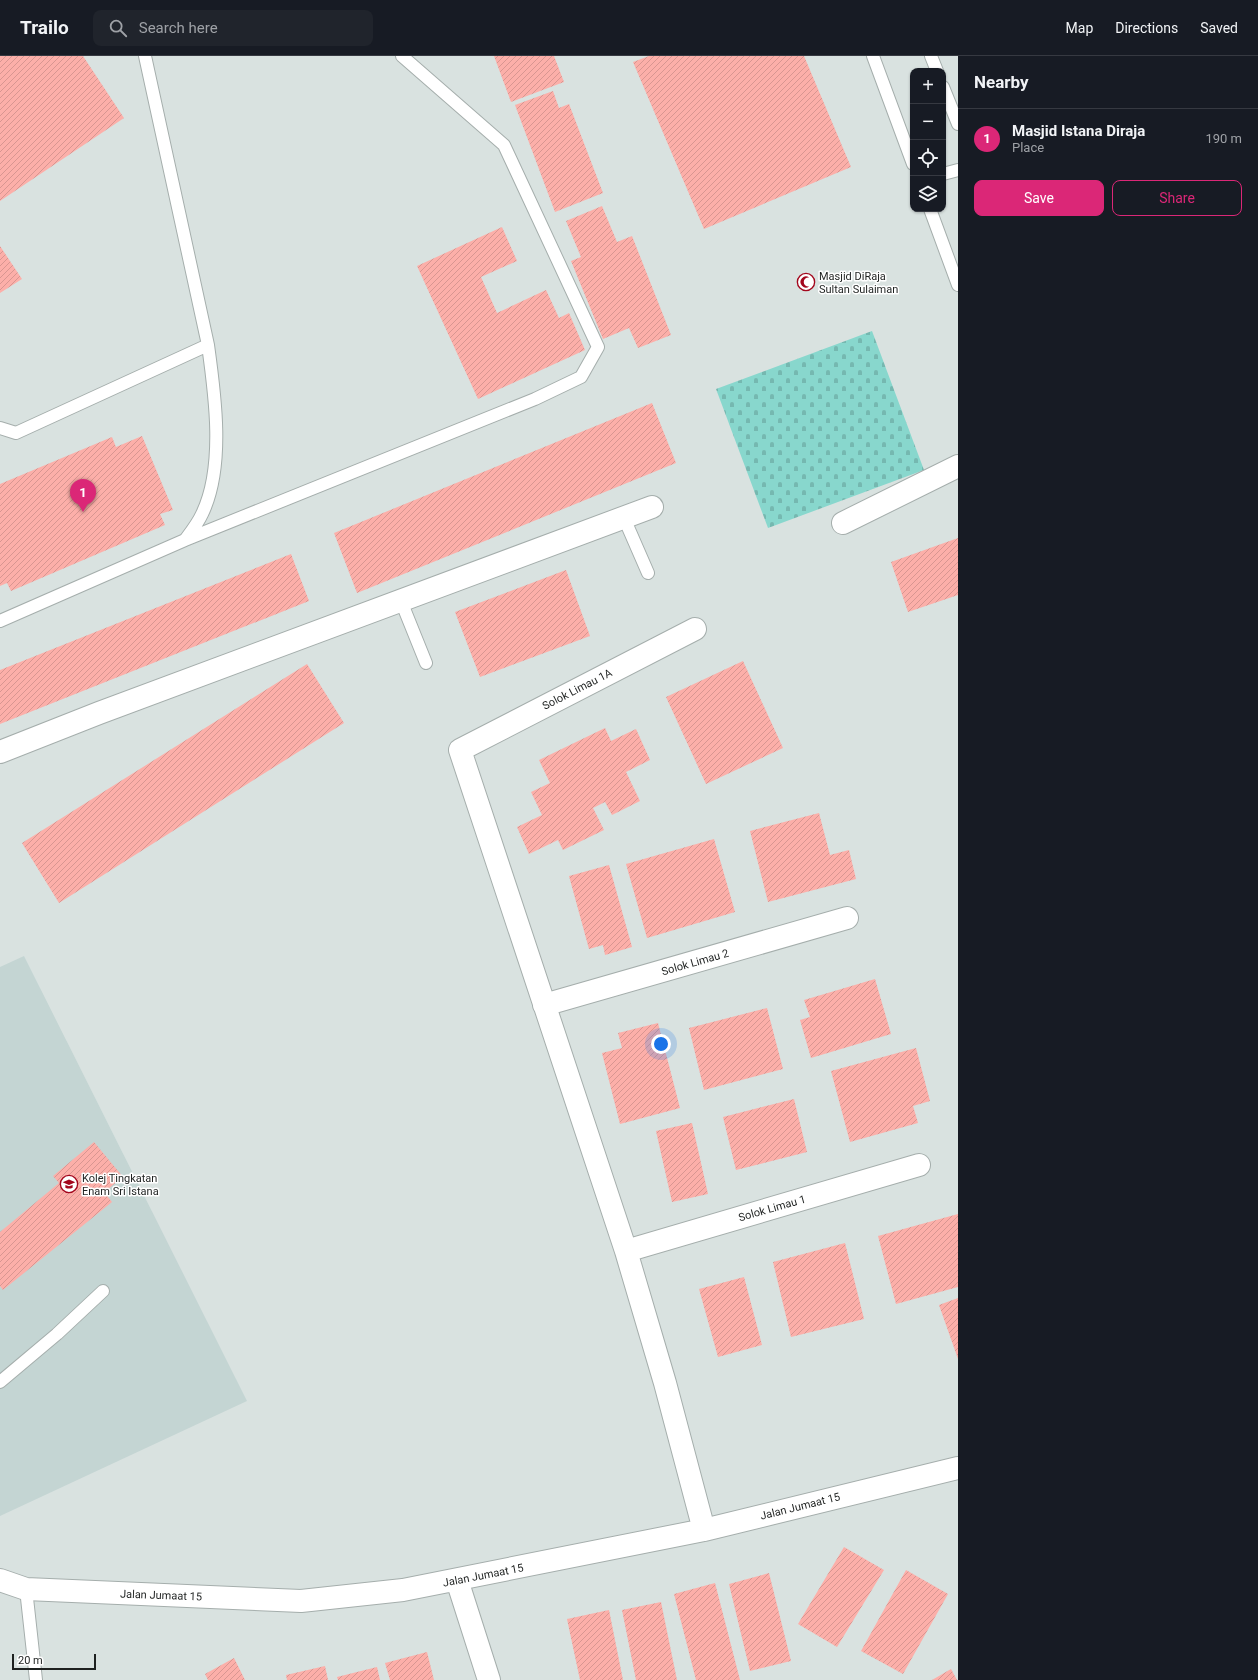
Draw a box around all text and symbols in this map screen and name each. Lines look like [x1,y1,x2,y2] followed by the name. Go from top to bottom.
[93,10,373,46] search box
[20,16,69,39] text: Trailo
[107,17,129,39] icon: search
[139,19,218,37] text: Search here
[1066,20,1093,36] text: Map
[1115,20,1178,36] text: Directions
[1200,20,1238,36] text: Saved
[910,68,946,212] map controls
[910,68,946,104] button: +
[974,72,1029,92] text: Nearby
[910,104,946,140] button: −
[1012,122,1145,140] text: Masjid Istana Diraja
[983,131,991,146] text: 1
[1205,131,1242,146] text: 190 m
[910,140,946,176] button: locate
[1012,140,1044,155] text: Place
[910,176,946,212] button: layers
[974,180,1104,216] button: Save
[1112,180,1242,216] button: Share
[819,270,898,296] place label: Masjid DiRaja Sultan Sulaiman
[796,272,816,292] mosque icon: Masjid DiRaja Sultan Sulaiman
[70,479,96,512] pin: 1
[540,666,615,713] street label: Solok Limau 1A
[660,947,730,978] street label: Solok Limau 2
[651,1034,671,1054] your location
[82,1172,159,1198] place label: Kolej Tingkatan Enam Sri Istana
[59,1174,79,1194] school or university icon: Kolej Tingkatan Enam Sri Istana
[737,1193,807,1224] street label: Solok Limau 1
[759,1490,841,1523] street label: Jalan Jumaat 15
[442,1561,525,1590] street label: Jalan Jumaat 15
[120,1588,202,1603] street label: Jalan Jumaat 15
[12,1652,96,1671] scale bar
[18,1654,43,1667] text: 20 m

